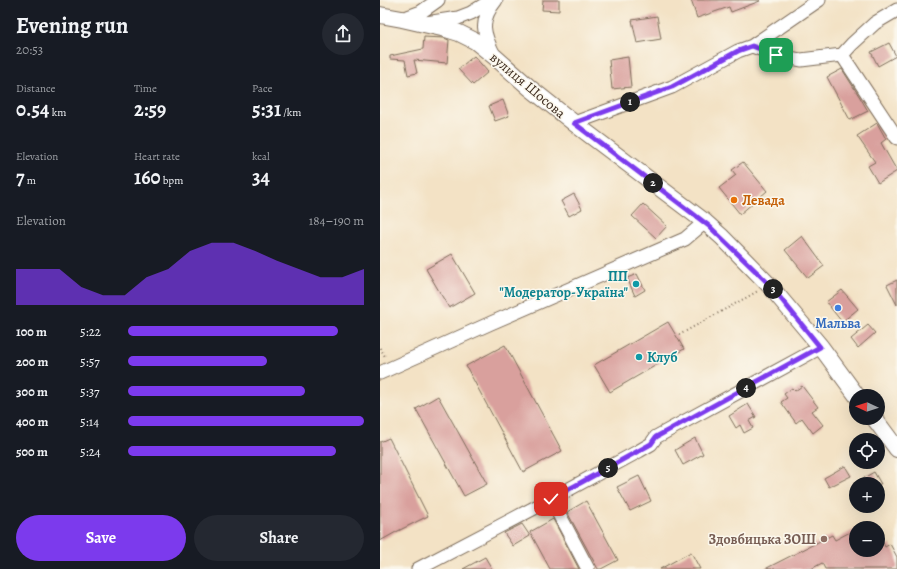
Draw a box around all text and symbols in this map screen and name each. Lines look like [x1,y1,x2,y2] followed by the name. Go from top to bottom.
[16,11,128,41] text: Evening run
[322,13,364,55] button: share
[759,38,793,72] pin
[16,41,43,58] text: 20:53
[765,44,787,66] icon: arrive
[486,48,570,123] street label: вулиця Шосова
[16,81,55,96] text: Distance
[134,81,157,96] text: Time
[252,81,272,96] text: Pace
[620,92,640,112] pin: 1
[628,94,632,109] text: 1
[16,96,50,123] text: 0.54
[134,96,166,123] text: 2:59
[252,96,281,123] text: 5:31
[50,105,66,120] text: km
[281,105,301,120] text: /km
[16,149,58,164] text: Elevation
[134,149,180,164] text: Heart rate
[252,149,270,164] text: kcal
[16,164,25,191] text: 7
[134,164,161,191] text: 160
[252,164,270,191] text: 34
[25,173,36,188] text: m
[161,173,183,188] text: bpm
[643,173,663,193] pin: 2
[650,175,656,190] text: 2
[742,191,785,210] place label: Левада
[729,195,739,205] marker: Левада
[16,212,66,229] text: Elevation
[309,212,364,229] text: 184–190 m
[499,267,629,302] place label: ПП "Модератор-Україна"
[631,279,641,289] marker: ПП "Модератор-Україна"
[763,279,783,299] pin: 3
[771,281,775,296] text: 3
[833,303,843,313] marker: Мальва
[815,314,861,333] place label: Мальва
[16,323,47,340] text: 100 m
[80,323,101,340] text: 5:22
[647,348,678,367] place label: Клуб
[634,352,644,362] marker: Клуб
[16,353,49,370] text: 200 m
[80,353,100,370] text: 5:57
[736,378,756,398] pin: 4
[743,380,749,395] text: 4
[16,383,48,400] text: 300 m
[80,383,100,400] text: 5:37
[849,389,885,425] north arrow
[849,389,885,557] map controls
[16,413,48,430] text: 400 m
[80,413,99,430] text: 5:14
[849,433,885,469] button: locate
[16,443,48,460] text: 500 m
[80,443,101,460] text: 5:24
[598,458,618,478] pin: 5
[606,460,610,475] text: 5
[849,477,885,513] button: +
[534,482,568,516] pin
[540,488,562,510] icon: check
[16,515,186,561] button: Save
[194,515,364,561] button: Share
[849,521,885,557] button: −
[709,530,816,549] place label: Здовбицька ЗОШ
[819,534,829,544] marker: Здовбицька ЗОШ

